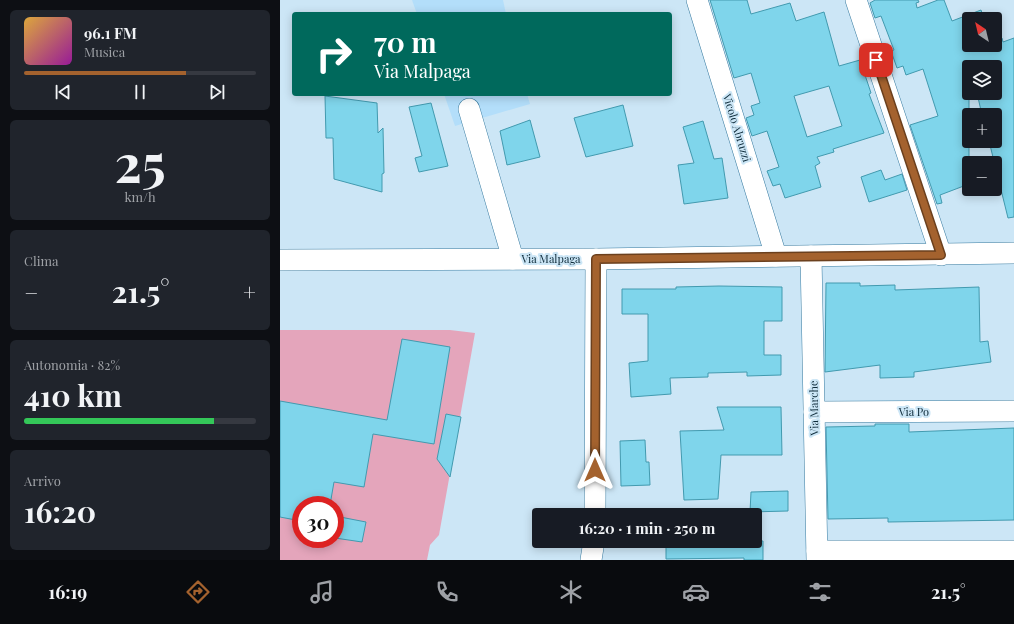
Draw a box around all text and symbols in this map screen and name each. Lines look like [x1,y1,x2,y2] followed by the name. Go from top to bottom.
[962,12,1002,52] north arrow
[962,12,1002,196] map controls
[84,23,137,43] text: 96.1 FM
[374,23,437,60] text: 70 m
[308,28,360,80] icon: right
[84,43,125,60] text: Musica
[859,43,893,77] pin
[865,49,887,71] icon: arrive
[374,59,471,83] text: Via Malpaga
[962,60,1002,100] button: layers
[52,81,74,103] icon: previous
[129,81,151,103] icon: pause
[206,81,228,103] icon: next
[720,91,755,164] street label: Vicolo Abruzzi
[962,108,1002,148] button: +
[114,127,166,196] text: 25
[962,156,1002,196] button: −
[124,188,156,205] text: km/h
[520,251,581,266] street label: Via Malpaga
[24,252,59,269] text: Clima
[112,271,170,311] text: 21.5°
[24,277,38,307] text: −
[243,277,256,307] text: +
[24,356,120,373] text: Autonomia · 82%
[24,375,122,415] text: 410 km
[806,380,821,437] street label: Via Marche
[898,404,929,419] street label: Via Po
[574,449,616,491] position arrow
[24,472,61,489] text: Arrivo
[24,491,96,531] text: 16:20
[292,496,344,548] speed limit sign: 30
[579,518,715,538] text: 16:20 · 1 min · 250 m
[184,578,212,606] icon: directions
[308,578,336,606] icon: music
[433,578,461,606] icon: phone
[557,578,585,606] icon: climate
[682,578,710,606] icon: car
[806,578,834,606] icon: filters
[48,580,87,604] text: 16:19
[931,580,966,604] text: 21.5°

